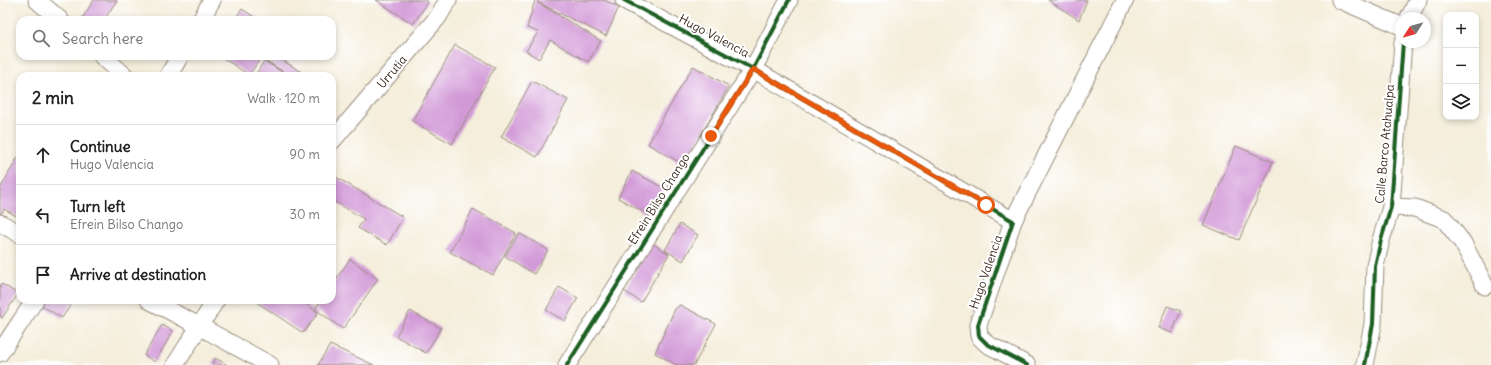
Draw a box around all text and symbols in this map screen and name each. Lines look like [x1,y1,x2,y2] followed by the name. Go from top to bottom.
[676,11,752,60] street label: Hugo Valencia
[1395,12,1431,48] north arrow
[1443,12,1479,120] map controls
[1443,12,1479,48] button: +
[16,16,336,60] search box
[30,27,52,49] icon: search
[62,29,143,48] text: Search here
[1443,48,1479,84] button: −
[374,52,410,91] street label: Urrutia
[1372,83,1397,204] street label: Calle Barco Atahualpa
[1443,84,1479,120] button: layers
[32,87,74,109] text: 2 min
[247,90,320,107] text: Walk · 120 m
[702,127,720,145] route end
[70,137,131,156] text: Continue
[32,144,54,166] icon: ahead
[289,146,320,163] text: 90 m
[624,150,693,247] street label: Efrein Bilso Chango
[70,156,154,173] text: Hugo Valencia
[977,196,995,214] route start
[70,197,125,216] text: Turn left
[32,204,54,226] icon: left
[290,206,320,223] text: 30 m
[70,216,183,233] text: Efrein Bilso Chango
[966,233,1005,311] street label: Hugo Valencia
[32,264,54,286] icon: arrive
[70,265,206,284] text: Arrive at destination

